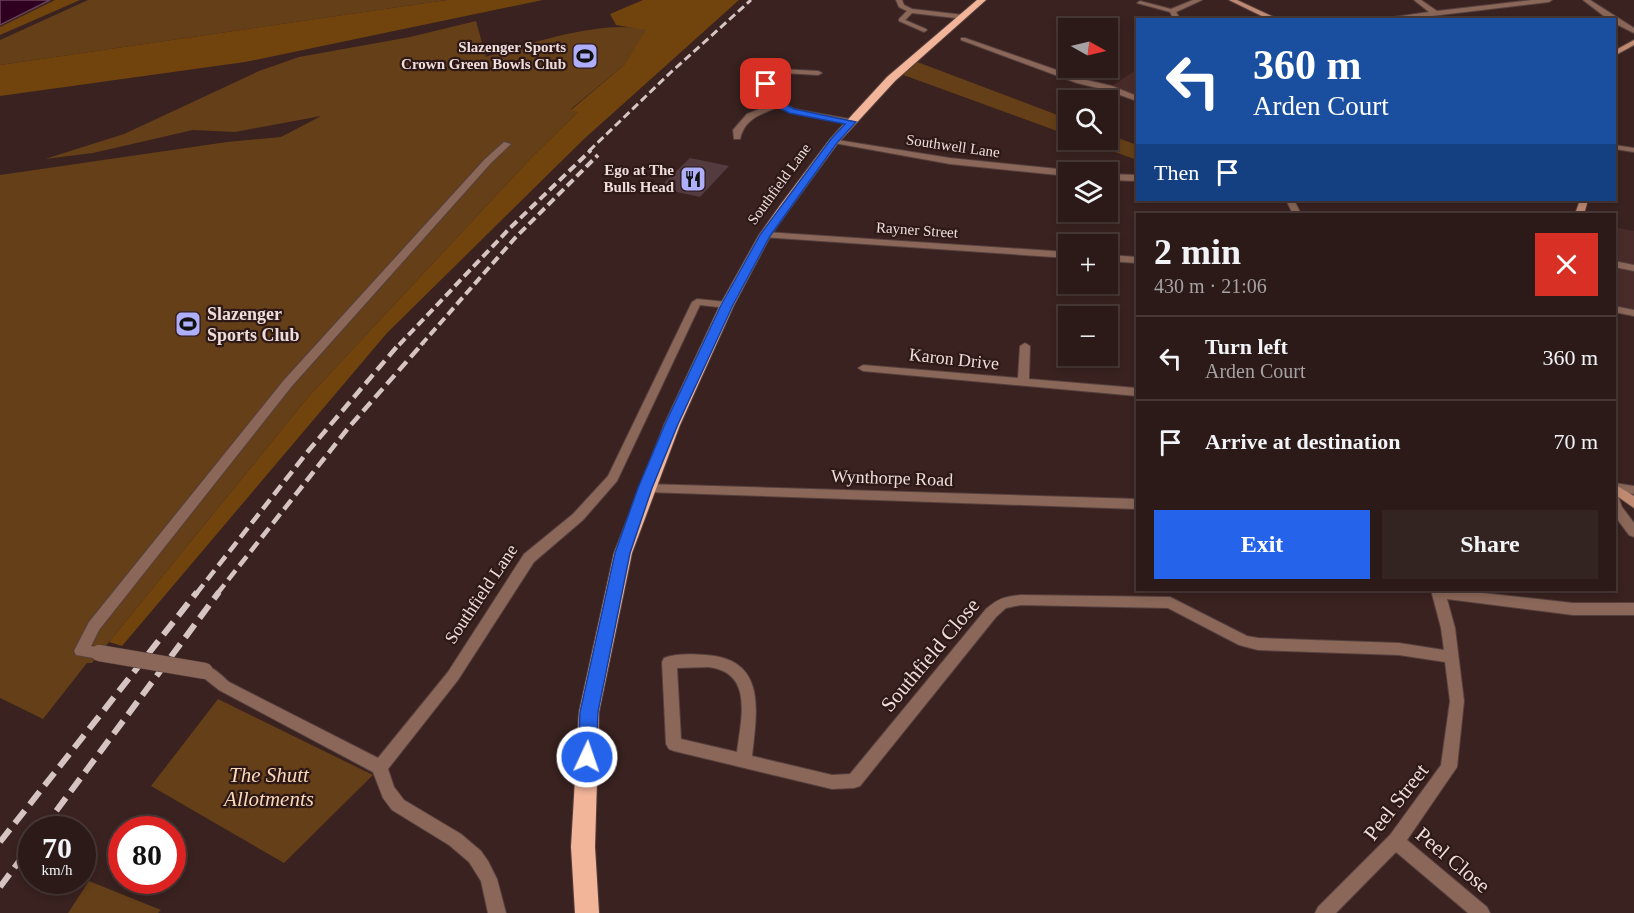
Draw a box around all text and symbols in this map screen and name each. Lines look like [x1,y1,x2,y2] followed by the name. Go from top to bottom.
[1058,18,1118,78] north arrow
[1058,18,1118,366] map controls
[401,39,566,72] place label: Slazenger Sports Crown Green Bowls Club
[570,41,600,71] sports icon: Slazenger Sports Crown Green Bowls Club
[1154,42,1232,120] icon: left
[1253,42,1362,88] text: 360 m
[740,58,791,109] pin
[749,67,782,100] icon: arrive
[1058,90,1118,150] button: search
[1253,91,1389,121] text: Arden Court
[905,131,1001,161] street label: Southwell Lane
[744,140,814,228] street label: Southfield Lane
[1211,156,1244,189] icon: arrive
[1154,160,1199,185] text: Then
[604,162,675,195] place label: Ego at The Bulls Head
[1058,162,1118,222] button: layers
[678,164,708,194] restaurant icon: Ego at The Bulls Head
[876,219,959,241] street label: Rayner Street
[1154,232,1241,272] text: 2 min
[1535,233,1598,296] button: close
[1058,234,1118,294] button: +
[1154,275,1267,297] text: 430 m · 21:06
[207,304,300,345] place label: Slazenger Sports Club
[1058,306,1118,366] button: −
[173,309,203,339] sports icon: Slazenger Sports Club
[1205,334,1288,359] text: Turn left
[1154,342,1187,375] icon: left
[908,344,1000,374] street label: Karon Drive
[1542,345,1598,370] text: 360 m
[1205,360,1306,382] text: Arden Court
[1154,426,1187,459] icon: arrive
[1205,429,1401,454] text: Arrive at destination
[1553,429,1598,454] text: 70 m
[830,466,954,490] street label: Wynthorpe Road
[1154,510,1370,579] button: Exit
[1382,510,1598,579] button: Share
[440,541,522,647] street label: Southfield Lane
[876,593,984,717] street label: Southfield Close
[555,725,619,789] position arrow
[1359,759,1433,845] street label: Peel Street
[222,763,314,811] park label: The Shutt Allotments
[108,816,186,894] speed limit sign: 80
[1411,822,1495,898] street label: Peel Close
[42,831,72,864] text: 70
[42,862,72,878] text: km/h

